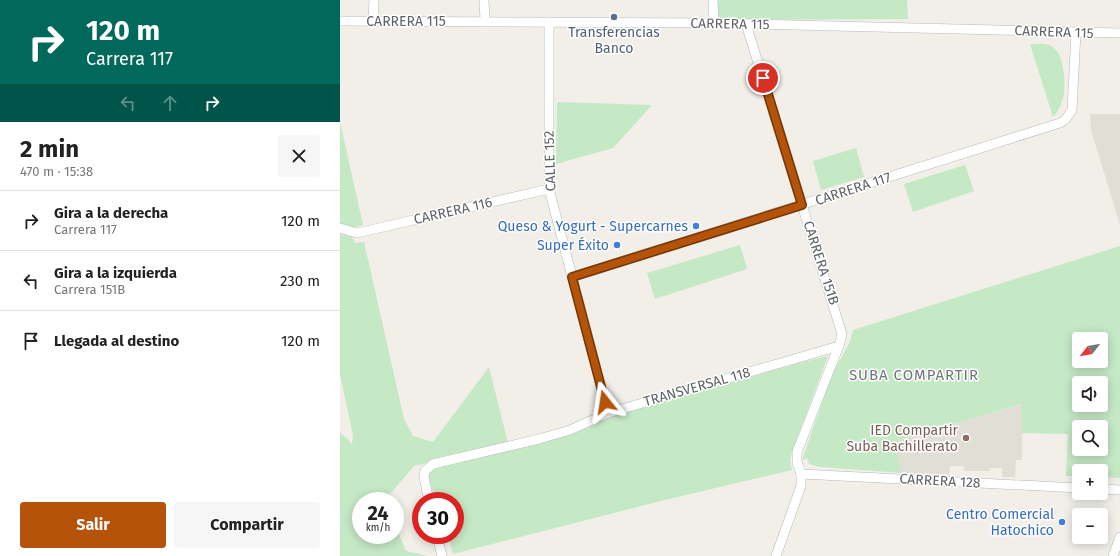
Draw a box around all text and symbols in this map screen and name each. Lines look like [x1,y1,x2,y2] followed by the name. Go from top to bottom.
[609,12,619,22] marker: Transferencias Banco
[366,13,446,30] street label: CARRERA 115
[86,14,160,47] text: 120 m
[690,15,770,33] street label: CARRERA 115
[20,16,72,68] icon: right
[1014,22,1094,42] street label: CARRERA 115
[568,24,660,57] place label: Transferencias Banco
[86,48,173,70] text: Carrera 117
[746,61,780,95] pin
[752,67,774,89] icon: arrive
[117,92,139,114] icon: left
[159,92,181,114] icon: ahead
[201,92,223,114] icon: right
[540,130,560,192] street label: CALLE 152
[20,135,79,163] text: 2 min
[278,135,320,177] button: close
[20,164,93,179] text: 470 m · 15:38
[813,169,893,209] street label: CARRERA 117
[412,194,494,228] street label: CARRERA 116
[54,204,168,222] text: Gira a la derecha
[20,210,42,232] icon: right
[281,212,320,230] text: 120 m
[498,218,688,235] place label: Queso & Yogurt - Supercarnes
[799,219,843,307] street label: CARRERA 151B
[691,221,701,231] marker: Queso & Yogurt - Supercarnes
[54,222,117,237] text: Carrera 117
[537,236,609,254] place label: Super Éxito
[612,240,622,250] marker: Super Éxito
[54,264,177,282] text: Gira a la izquierda
[20,270,42,292] icon: left
[280,272,320,290] text: 230 m
[54,282,125,297] text: Carrera 151B
[20,330,42,352] icon: arrive
[54,332,179,350] text: Llegada al destino
[281,332,320,350] text: 120 m
[1072,332,1108,368] north arrow
[1072,332,1108,544] map controls
[642,364,753,410] street label: TRANSVERSAL 118
[849,366,979,384] district label: SUBA COMPARTIR
[1072,376,1108,412] button: sound
[584,381,626,423] position arrow
[1072,420,1108,456] button: search
[846,422,959,455] place label: IED Compartir Suba Bachillerato
[961,433,971,443] marker: IED Compartir Suba Bachillerato
[1072,464,1108,500] button: +
[899,470,981,492] street label: CARRERA 128
[412,492,464,544] speed limit sign: 30
[367,501,389,525] text: 24
[20,502,166,548] button: Salir
[174,502,320,548] button: Compartir
[946,506,1054,539] place label: Centro Comercial Hatochico
[1072,508,1108,544] button: −
[1057,517,1067,527] marker: Centro Comercial Hatochico
[366,522,390,534] text: km/h

